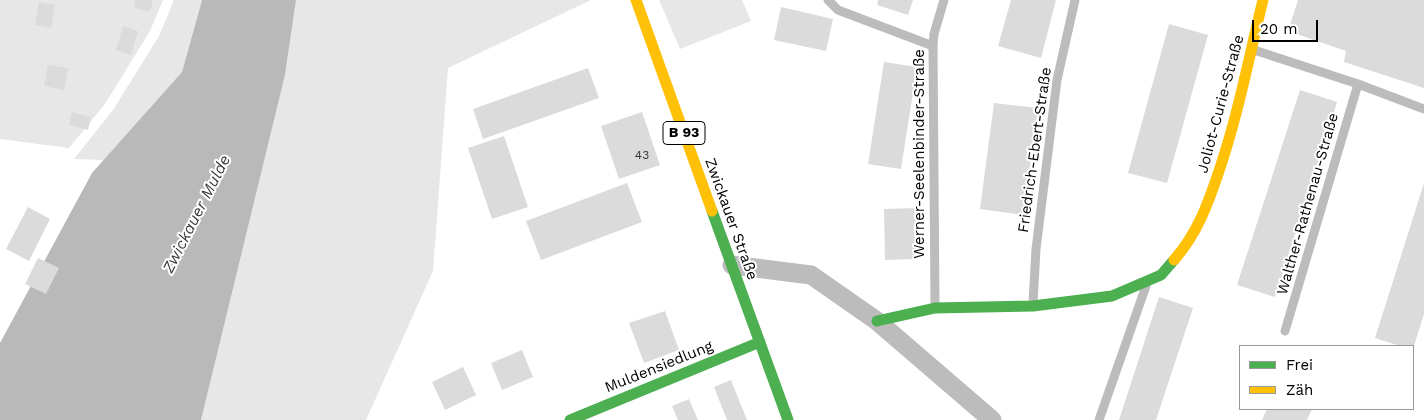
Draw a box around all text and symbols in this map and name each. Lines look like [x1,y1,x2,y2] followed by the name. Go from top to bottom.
[1254,10,1320,42] scale bar
[1260,20,1298,38] text: 20 m
[1194,33,1248,175] street label: Joliot-Curie-Straße
[911,49,929,259] street label: Werner-Seelenbinder-Straße
[1014,66,1056,234] street label: Friedrich-Ebert-Straße
[1273,111,1343,297] street label: Walther-Rathenau-Straße
[663,122,705,144] road number: B 93
[635,148,649,162] house number: 43
[159,152,235,276] water label: Zwickauer Mulde
[701,156,761,282] street label: Zwickauer Straße
[602,337,716,397] street label: Muldensiedlung
[1239,345,1414,410] legend
[1286,356,1313,374] text: Frei
[1286,381,1313,399] text: Zäh

